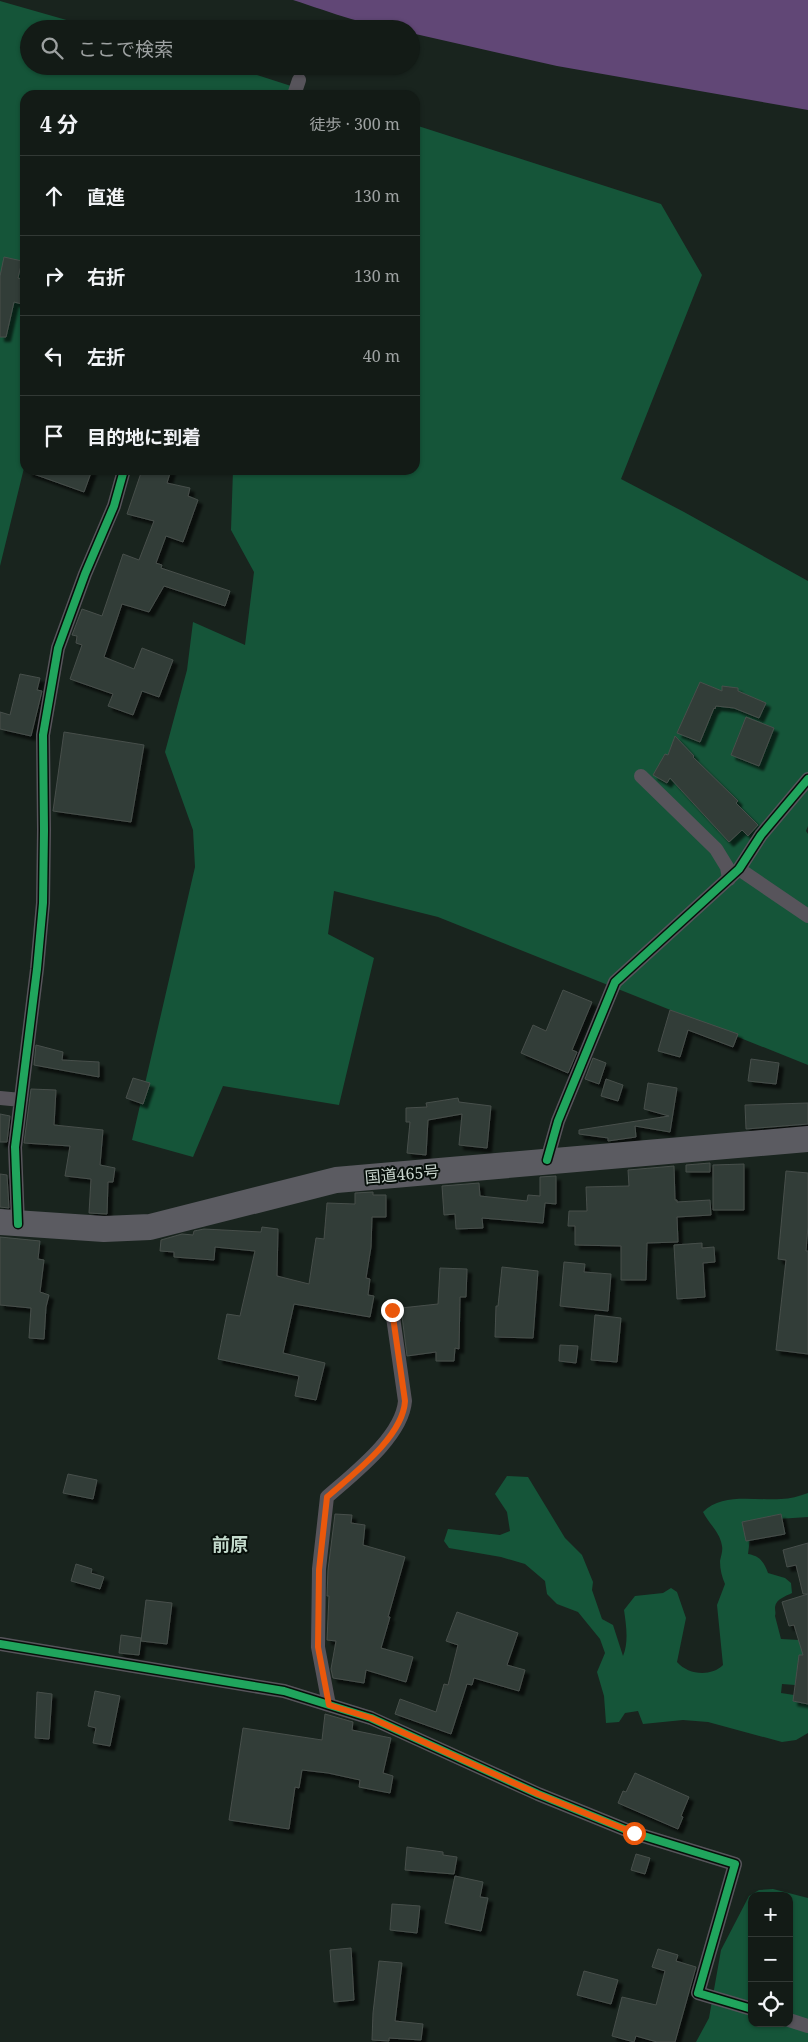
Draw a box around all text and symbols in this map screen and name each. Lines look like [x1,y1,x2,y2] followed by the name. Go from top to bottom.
[20,20,420,75] search box
[38,34,66,62] icon: search
[78,36,173,62] text: ここで検索
[40,110,78,138] text: 4 分
[310,113,400,135] text: 徒歩 · 300 m
[40,182,68,210] icon: ahead
[87,184,125,210] text: 直進
[354,185,400,207] text: 130 m
[40,262,68,290] icon: right
[87,264,125,290] text: 右折
[354,265,400,287] text: 130 m
[40,342,68,370] icon: left
[87,344,125,370] text: 左折
[363,345,400,367] text: 40 m
[40,422,68,450] icon: arrive
[87,424,201,450] text: 目的地に到着
[364,1160,440,1188] street label: 国道465号
[381,1299,404,1322] route end
[212,1532,248,1556] district label: 前原
[623,1822,646,1845] route start
[748,1892,793,2027] map controls
[748,1892,793,1937] button: +
[748,1937,793,1982] button: −
[748,1982,793,2027] button: locate

